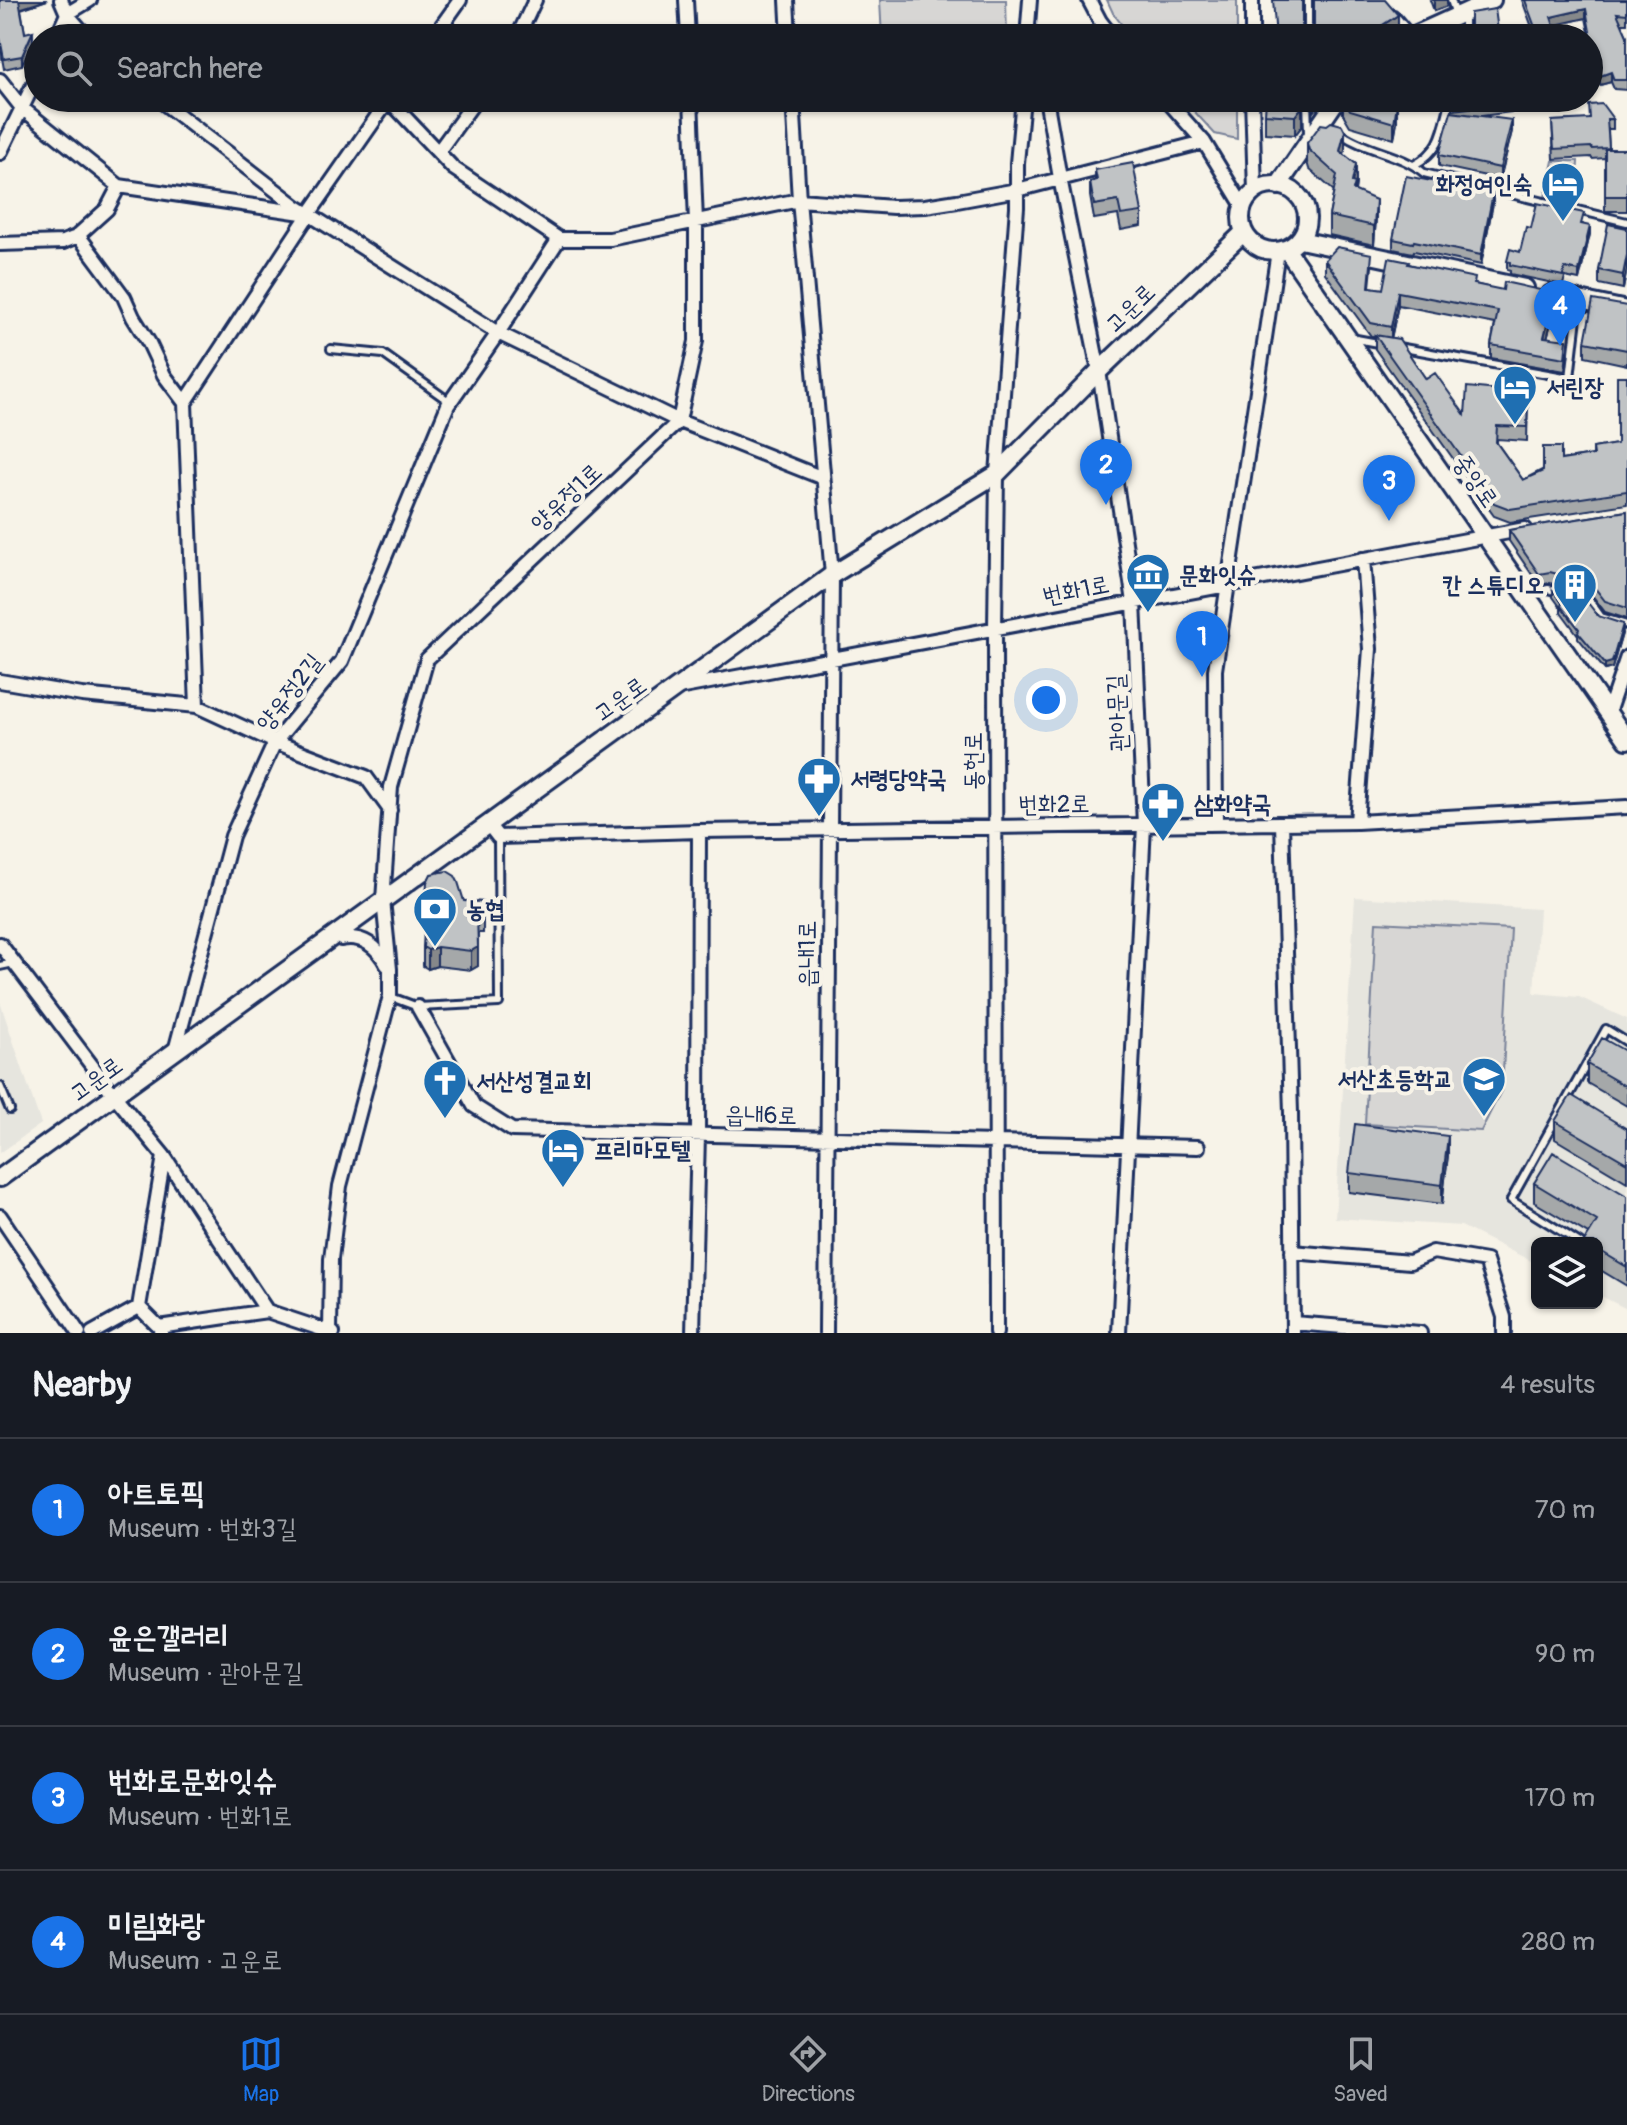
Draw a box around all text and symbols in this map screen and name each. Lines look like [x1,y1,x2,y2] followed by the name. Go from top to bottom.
[24,24,1603,112] search box
[52,46,96,90] icon: search
[116,50,263,87] text: Search here
[1539,160,1587,223] hotel icon: 화정여인숙
[1435,170,1532,199] place label: 화정여인숙
[1099,278,1161,339] street label: 고운로
[1534,280,1586,346] pin: 4
[1491,363,1539,426] hotel icon: 서린장
[1546,373,1605,402] place label: 서린장
[1080,439,1132,505] pin: 2
[1447,449,1504,513] street label: 중앙로
[1363,455,1415,521] pin: 3
[525,457,608,538] street label: 양유정1로
[1124,551,1172,614] museum icon: 문화잇슈
[1179,561,1256,590] place label: 문화잇슈
[1551,561,1599,624] building icon: 칸 스튜디오
[1040,570,1112,611] street label: 번화1로
[1442,571,1544,600] place label: 칸 스튜디오
[1176,611,1228,677] pin: 1
[250,648,329,737] street label: 양유정2길
[588,671,652,728] street label: 고운로
[1101,674,1134,752] street label: 관아문길
[1026,680,1066,720] your location
[959,732,988,790] street label: 동헌로
[795,755,843,818] pharmacy icon: 서령당약국
[850,765,947,794] place label: 서령당약국
[1139,780,1187,843] pharmacy icon: 삼화약국
[1018,789,1090,820] street label: 번화2로
[1194,790,1271,819] place label: 삼화약국
[411,885,459,948] bank icon: 농협
[466,895,505,924] place label: 농협
[793,920,822,988] street label: 읍내1로
[64,1051,128,1108] street label: 고운로
[1460,1055,1508,1118] school or university icon: 서산초등학교
[421,1057,469,1120] church icon: 서산성결교회
[1337,1065,1453,1094] place label: 서산초등학교
[476,1067,592,1096] place label: 서산성결교회
[725,1100,797,1131] street label: 읍내6로
[539,1126,587,1189] hotel icon: 프리마모텔
[594,1136,691,1165] place label: 프리마모텔
[1531,1237,1603,1309] map controls
[1531,1237,1603,1309] button: layers
[32,1364,131,1407] text: Nearby
[1500,1369,1595,1401] text: 4 results
[108,1475,205,1512] text: 아트토픽
[53,1494,63,1526] text: 1
[1535,1494,1595,1526] text: 70 m
[108,1513,297,1545] text: Museum · 번화3길
[108,1619,229,1656] text: 윤은갤러리
[51,1638,65,1670] text: 2
[1535,1638,1595,1670] text: 90 m
[108,1657,303,1689] text: Museum · 관아문길
[108,1763,277,1800] text: 번화로문화잇슈
[51,1782,65,1814] text: 3
[1525,1782,1595,1814] text: 170 m
[108,1801,292,1833] text: Museum · 번화1로
[108,1907,205,1944] text: 미림화랑
[50,1926,66,1958] text: 4
[1521,1926,1595,1958] text: 280 m
[108,1945,282,1977] text: Museum · 고운로
[239,2032,283,2108] tab: Map
[762,2032,855,2108] tab: Directions
[1333,2032,1388,2108] tab: Saved

